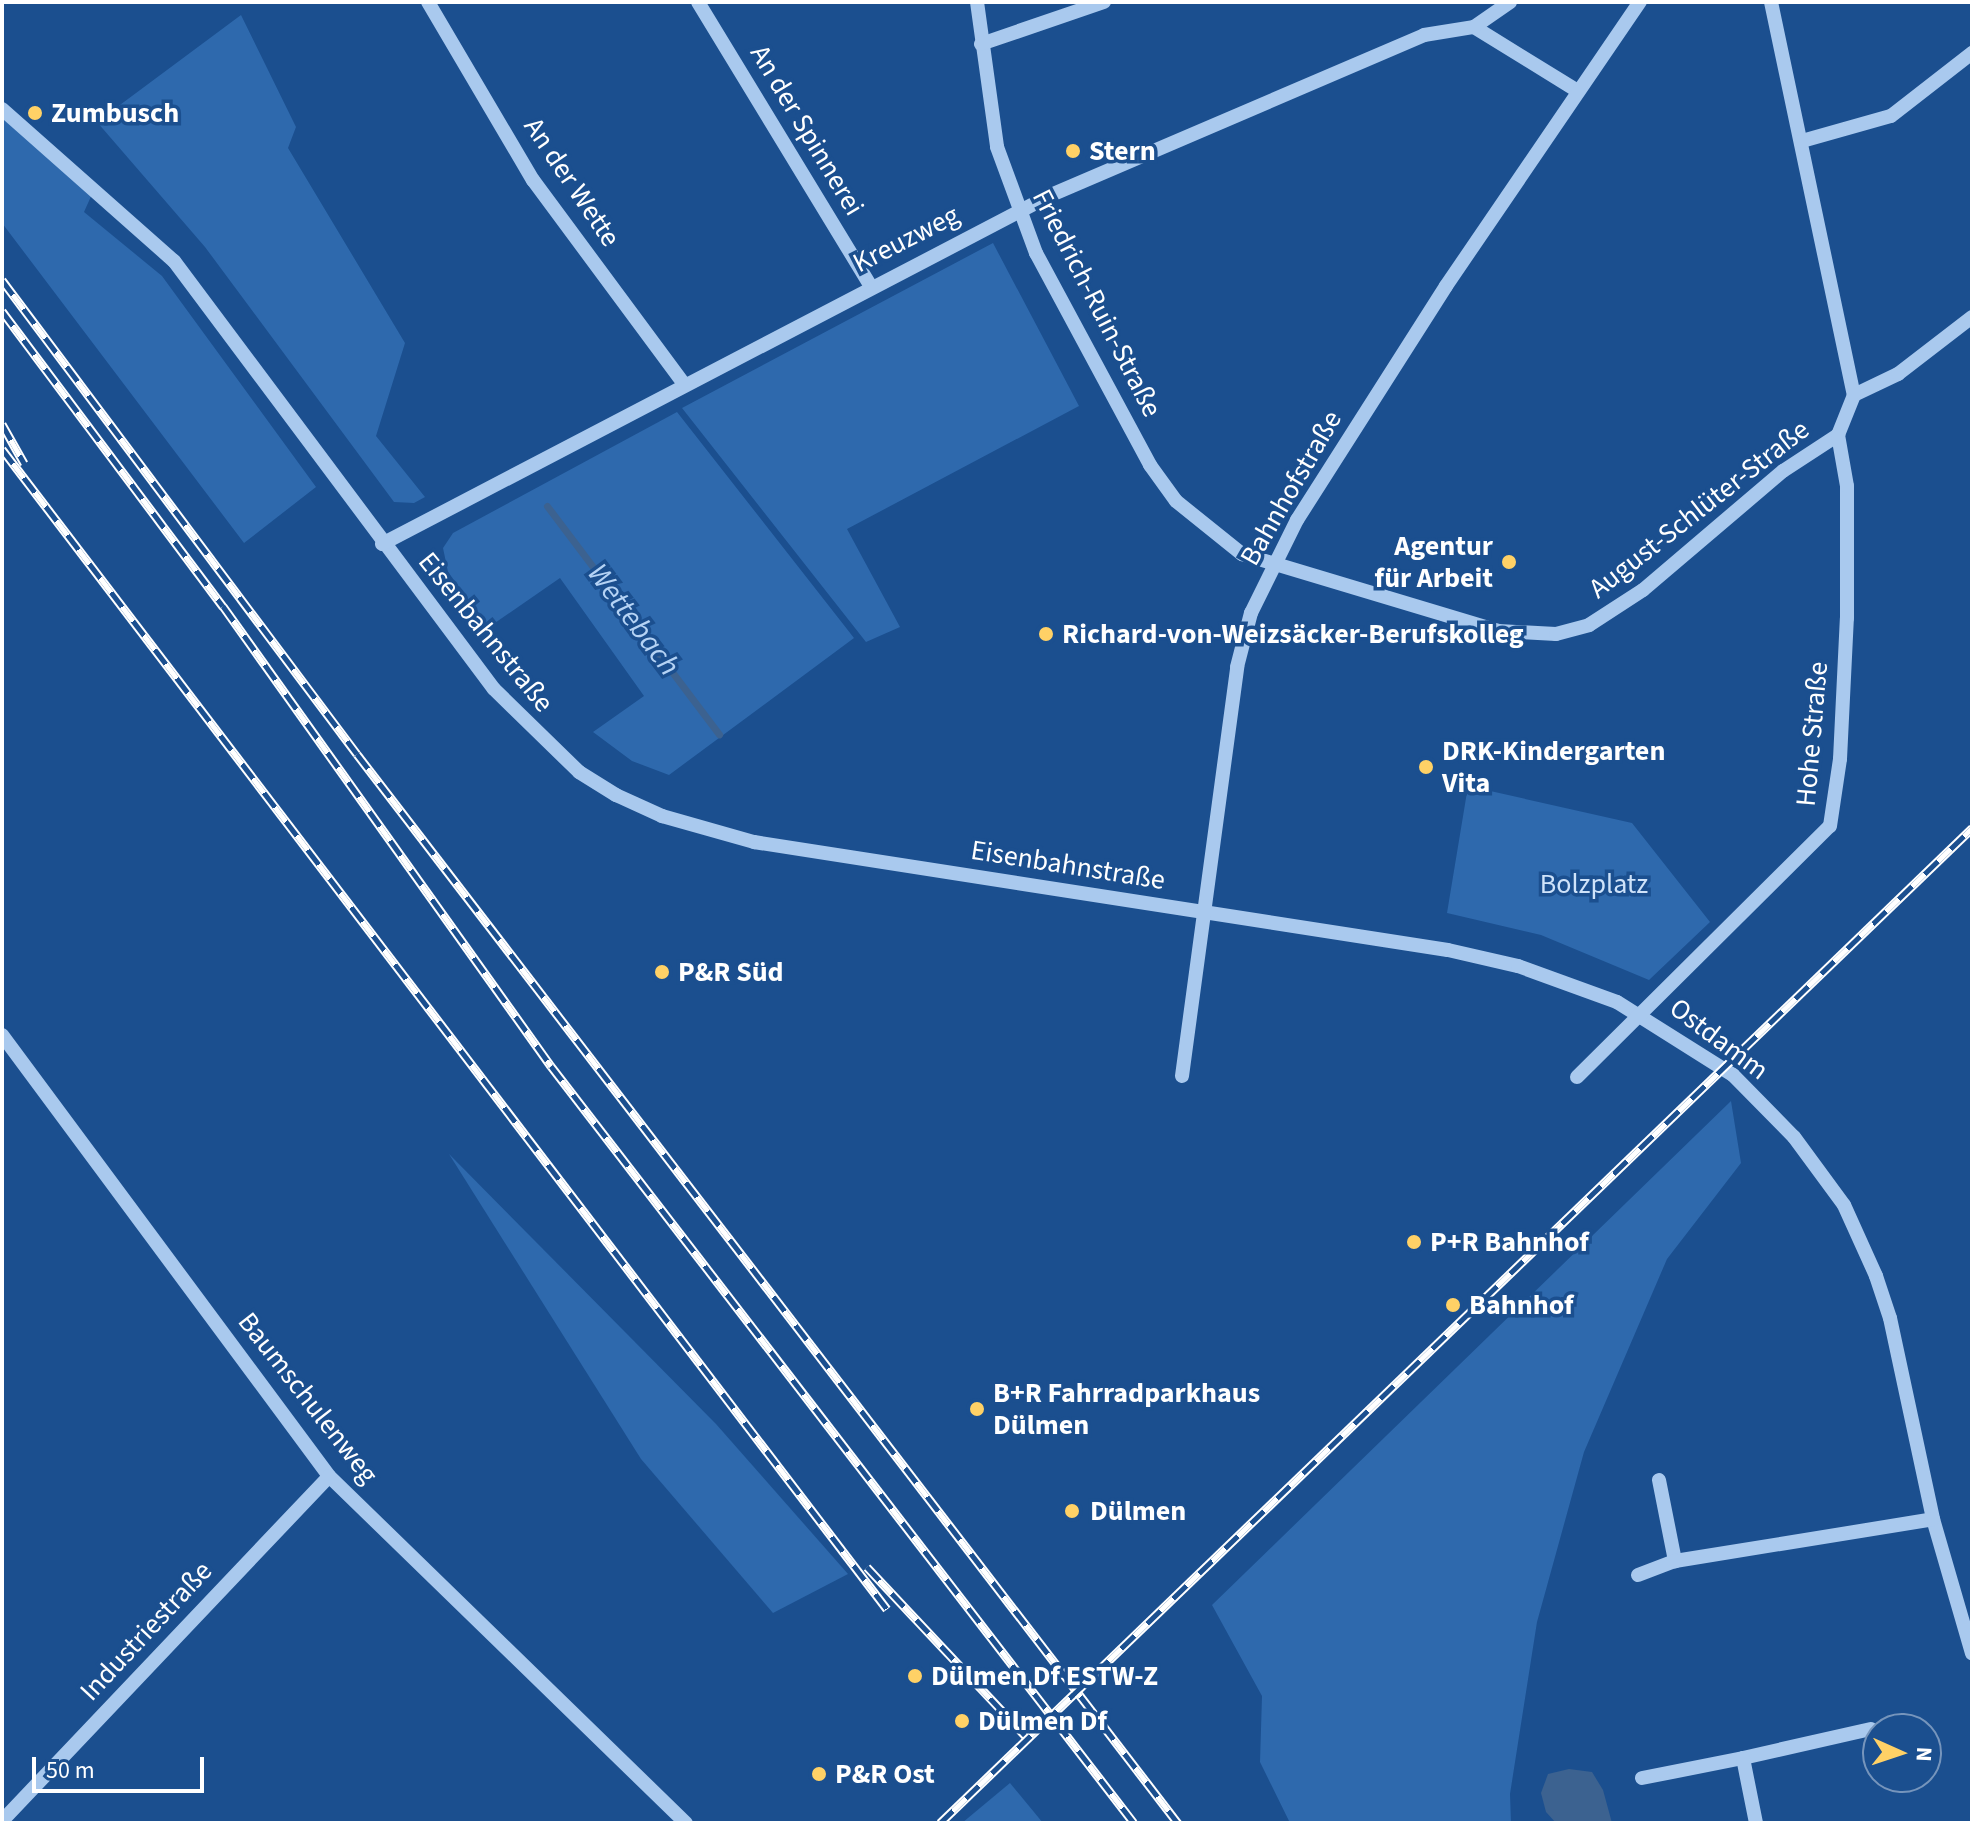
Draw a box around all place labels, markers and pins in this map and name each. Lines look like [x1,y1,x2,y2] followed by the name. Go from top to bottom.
[51,96,179,130] place label: Zumbusch
[26,104,44,122] marker: Zumbusch
[1089,134,1156,168] place label: Stern
[1064,142,1082,160] marker: Stern
[1375,529,1493,595] place label: Agentur für Arbeit
[1500,553,1518,571] marker: Agentur für Arbeit
[1062,617,1524,651] place label: Richard-von-Weizsäcker-Berufskolleg
[1037,625,1055,643] marker: Richard-von-Weizsäcker-Berufskolleg
[1442,734,1665,800] place label: DRK-Kindergarten Vita
[1417,758,1435,776] marker: DRK-Kindergarten Vita
[678,955,784,989] place label: P&R Süd
[653,963,671,981] marker: P&R Süd
[1430,1225,1589,1259] place label: P+R Bahnhof
[1405,1233,1423,1251] marker: P+R Bahnhof
[1469,1288,1574,1322] place label: Bahnhof
[1444,1296,1462,1314] marker: Bahnhof
[993,1376,1260,1442] place label: B+R Fahrradparkhaus Dülmen
[968,1400,986,1418] marker: B+R Fahrradparkhaus Dülmen
[1090,1494,1186,1528] place label: Dülmen
[1061,1500,1083,1522] marker: Dülmen
[931,1659,1158,1693] place label: Dülmen Df ESTW-Z
[906,1667,924,1685] marker: Dülmen Df ESTW-Z
[978,1704,1107,1738] place label: Dülmen Df
[953,1712,971,1730] marker: Dülmen Df
[835,1757,935,1791] place label: P&R Ost
[810,1765,828,1783] marker: P&R Ost

